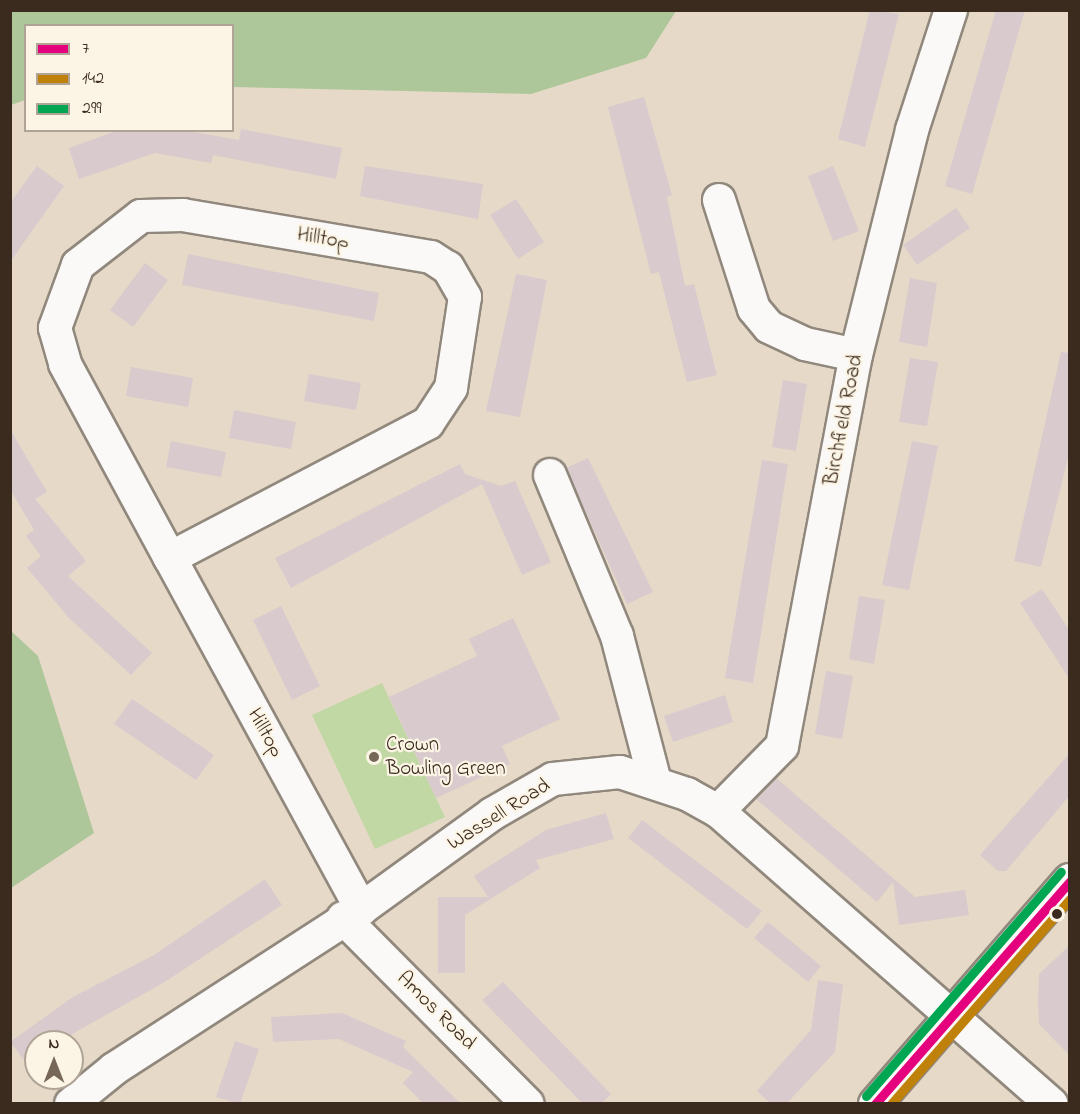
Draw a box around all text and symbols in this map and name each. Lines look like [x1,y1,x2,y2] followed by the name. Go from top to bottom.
[24,24,234,132] legend
[82,36,89,62] text: 7
[82,66,104,92] text: 142
[82,96,102,122] text: 299
[295,222,351,256] street label: Hilltop
[819,352,869,488] street label: Birchfield Road
[241,704,289,762] street label: Hilltop
[386,732,506,782] place label: Crown Bowling Green
[367,750,381,764] marker: Crown Bowling Green
[443,773,555,857] street label: Wassell Road
[1051,908,1063,920] unlabelled marker
[391,966,481,1056] street label: Amos Road
[24,1030,84,1090] north arrow
[49,1032,59,1056] text: N

